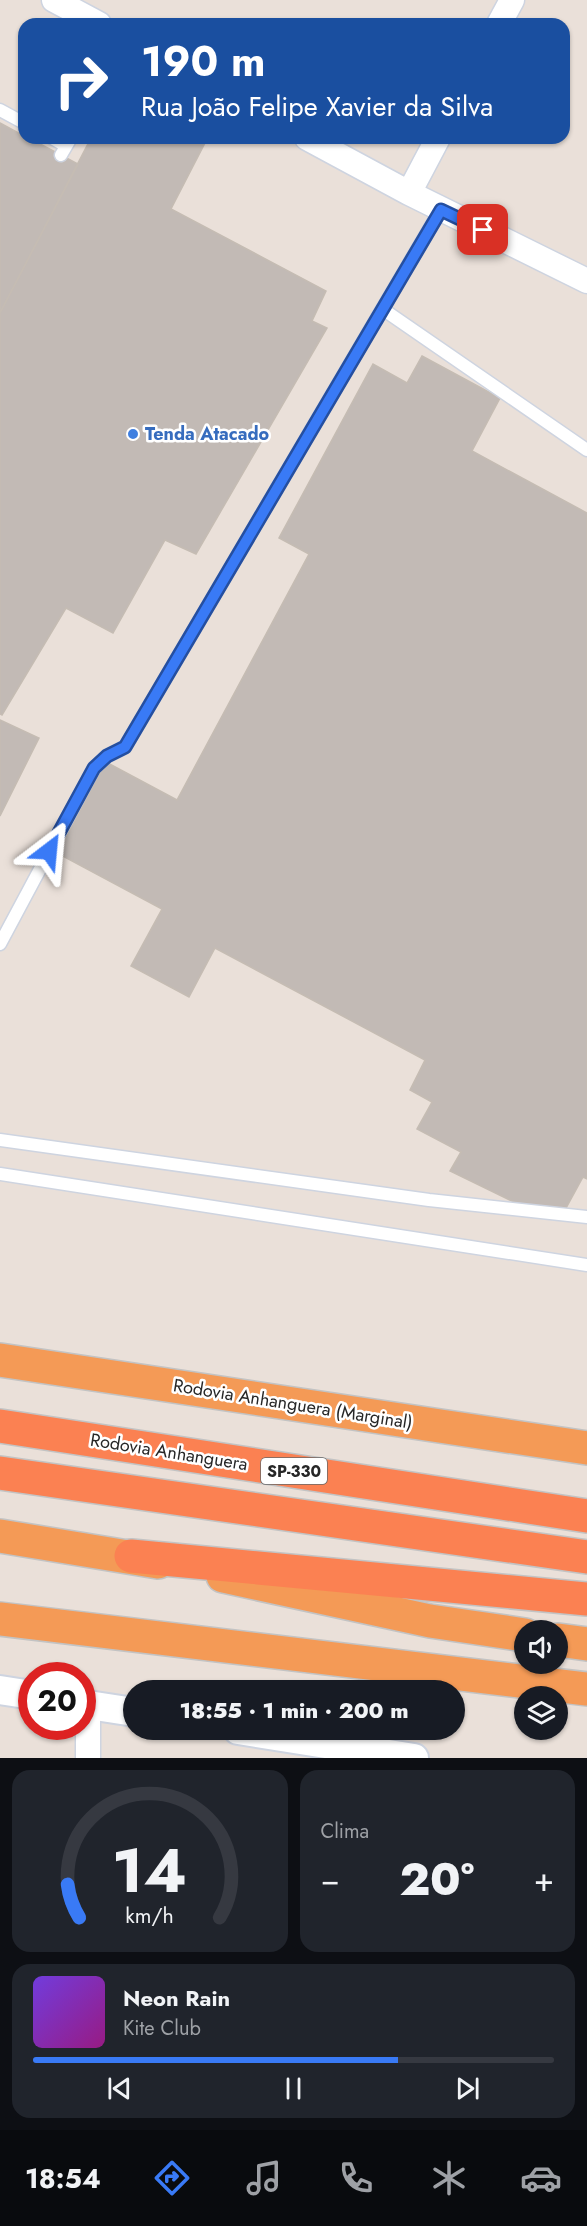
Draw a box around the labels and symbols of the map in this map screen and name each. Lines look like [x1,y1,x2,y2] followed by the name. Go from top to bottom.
[457,204,508,255] pin
[145,421,270,447] place label: Tenda Atacado
[126,427,140,441] marker: Tenda Atacado
[17,819,81,883] position arrow
[171,1372,415,1436] street label: Rodovia Anhanguera (Marginal)
[88,1427,250,1477] street label: Rodovia Anhanguera
[261,1458,327,1484] road number: SP-330
[18,1662,96,1740] speed limit sign: 20

